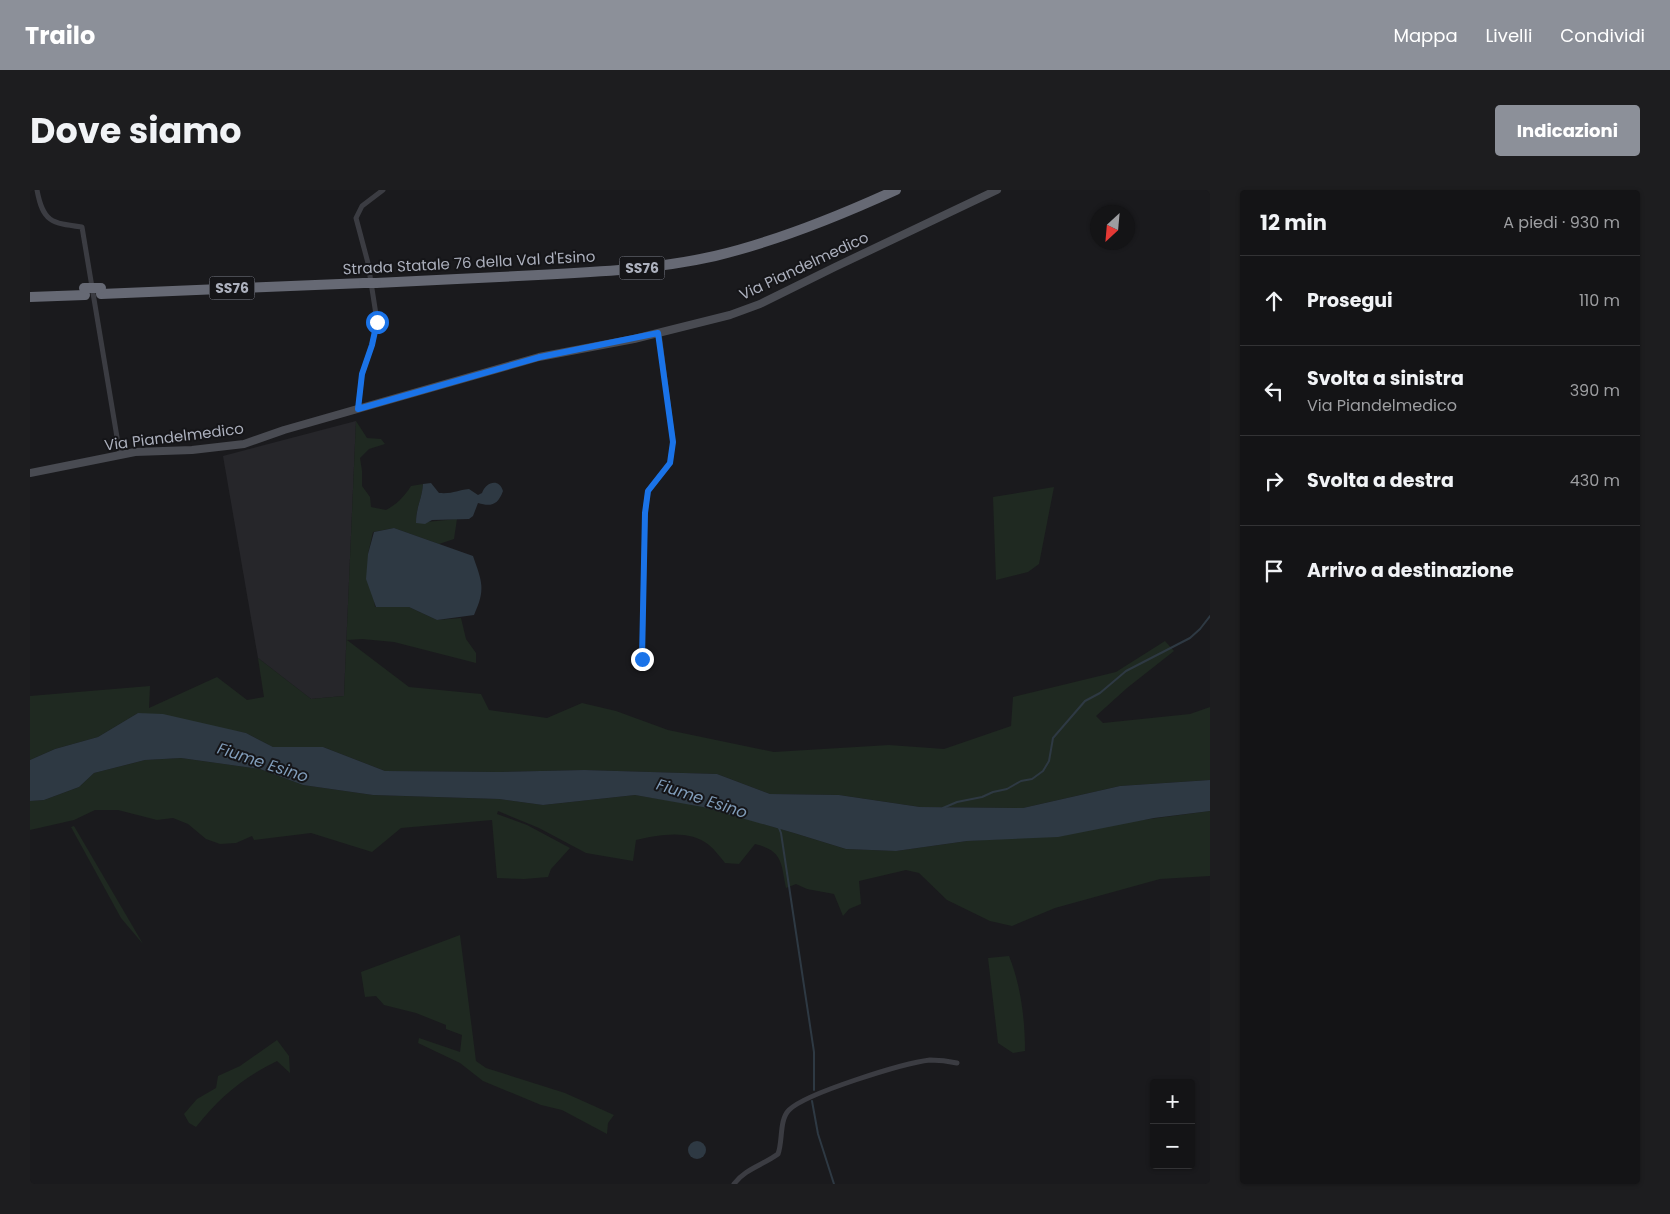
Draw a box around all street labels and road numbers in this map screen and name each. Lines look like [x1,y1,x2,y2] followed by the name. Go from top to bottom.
[736,226,872,305] street label: Via Piandelmedico
[342,245,596,280] street label: Strada Statale 76 della Val d'Esino
[620,256,664,280] road number: SS76
[210,276,254,300] road number: SS76
[103,418,245,455] street label: Via Piandelmedico

